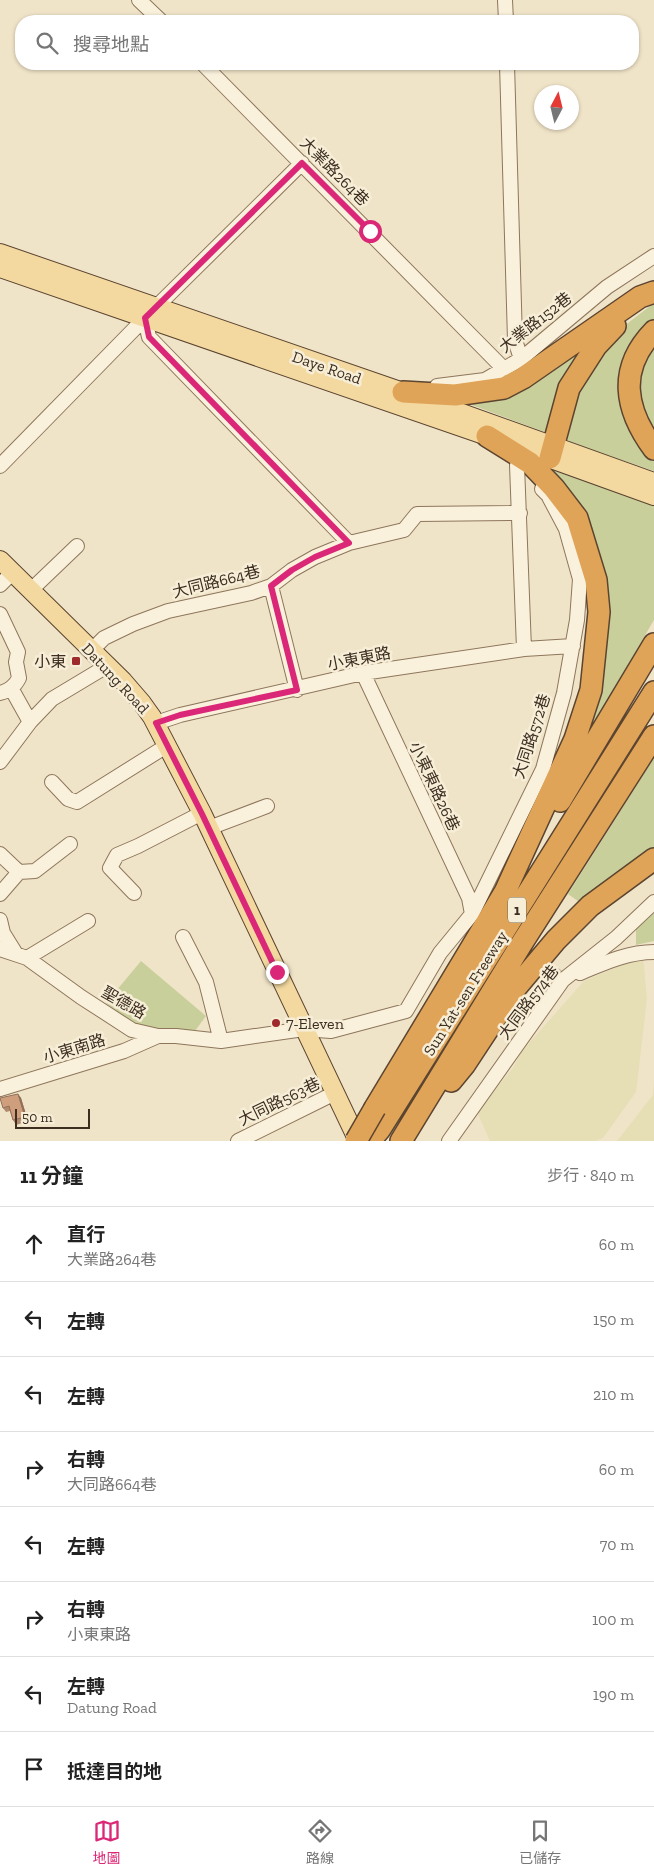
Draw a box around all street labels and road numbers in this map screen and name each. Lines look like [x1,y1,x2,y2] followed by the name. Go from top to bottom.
[296,133,373,210] street label: 大業路264巷
[495,288,575,357] street label: 大業路152巷
[290,347,364,388] street label: Daye Road
[170,561,262,602] street label: 大同路664巷
[78,639,153,718] street label: Datung Road
[326,643,392,674] street label: 小東東路
[509,691,554,781] street label: 大同路572巷
[405,738,464,834] street label: 小東東路26巷
[508,898,526,922] road number: 1
[419,927,512,1059] street label: Sun Yat-sen Freeway
[494,961,562,1043] street label: 大同路574巷
[98,982,149,1023] street label: 聖德路
[41,1030,108,1067] street label: 小東南路
[235,1074,323,1129] street label: 大同路563巷

